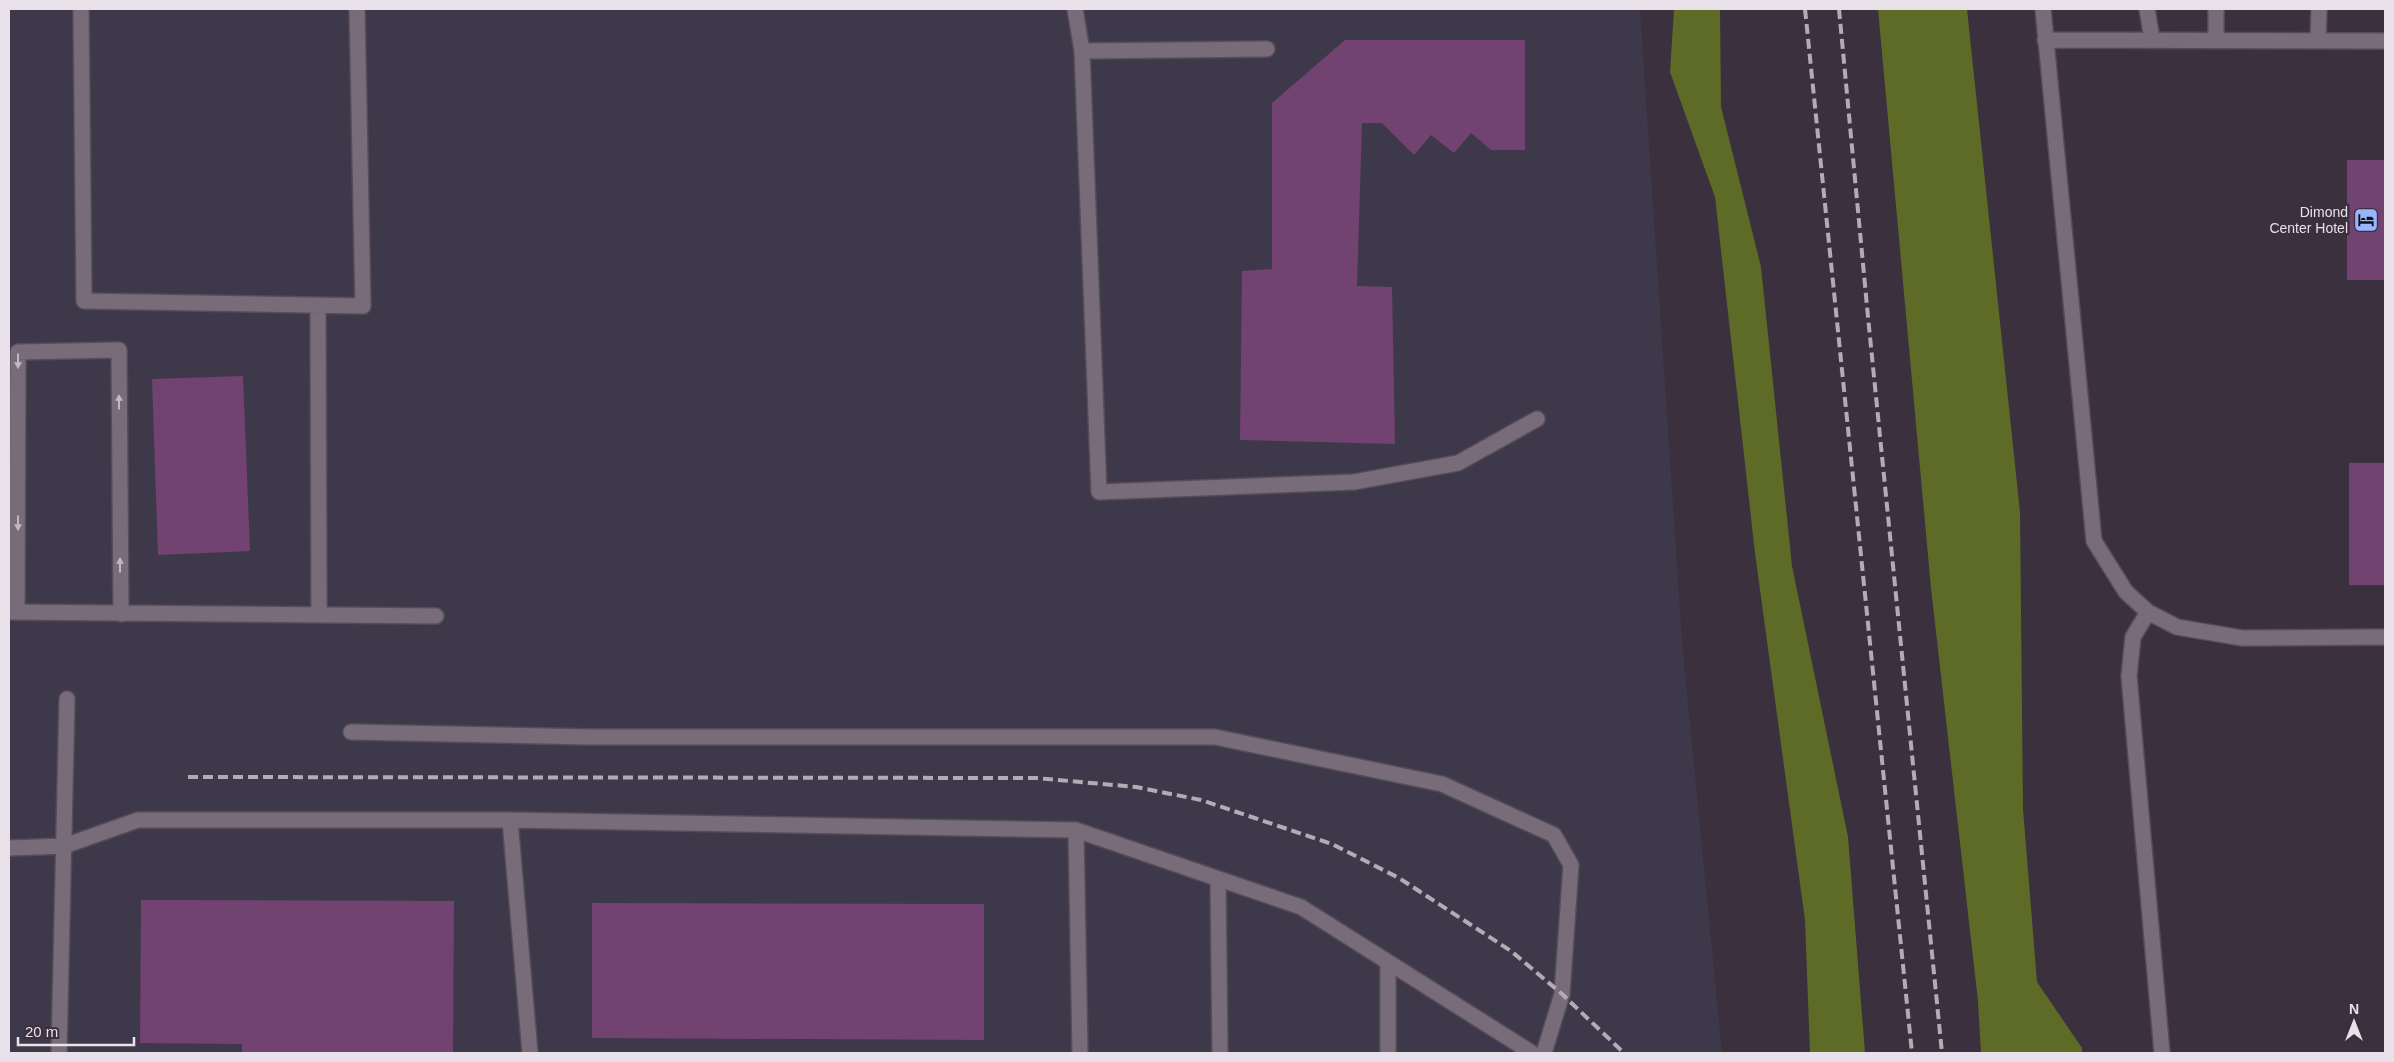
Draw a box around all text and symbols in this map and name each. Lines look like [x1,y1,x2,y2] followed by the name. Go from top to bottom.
[2269,204,2348,236] place label: Dimond Center Hotel
[2353,207,2379,233] hotel icon: Dimond Center Hotel
[14,353,22,369] one-way arrow
[115,394,123,410] one-way arrow
[14,515,22,531] one-way arrow
[116,557,124,573] one-way arrow
[2329,997,2379,1047] north arrow
[2349,1001,2359,1017] text: N
[18,1014,134,1046] scale bar
[25,1023,58,1040] text: 20 m

